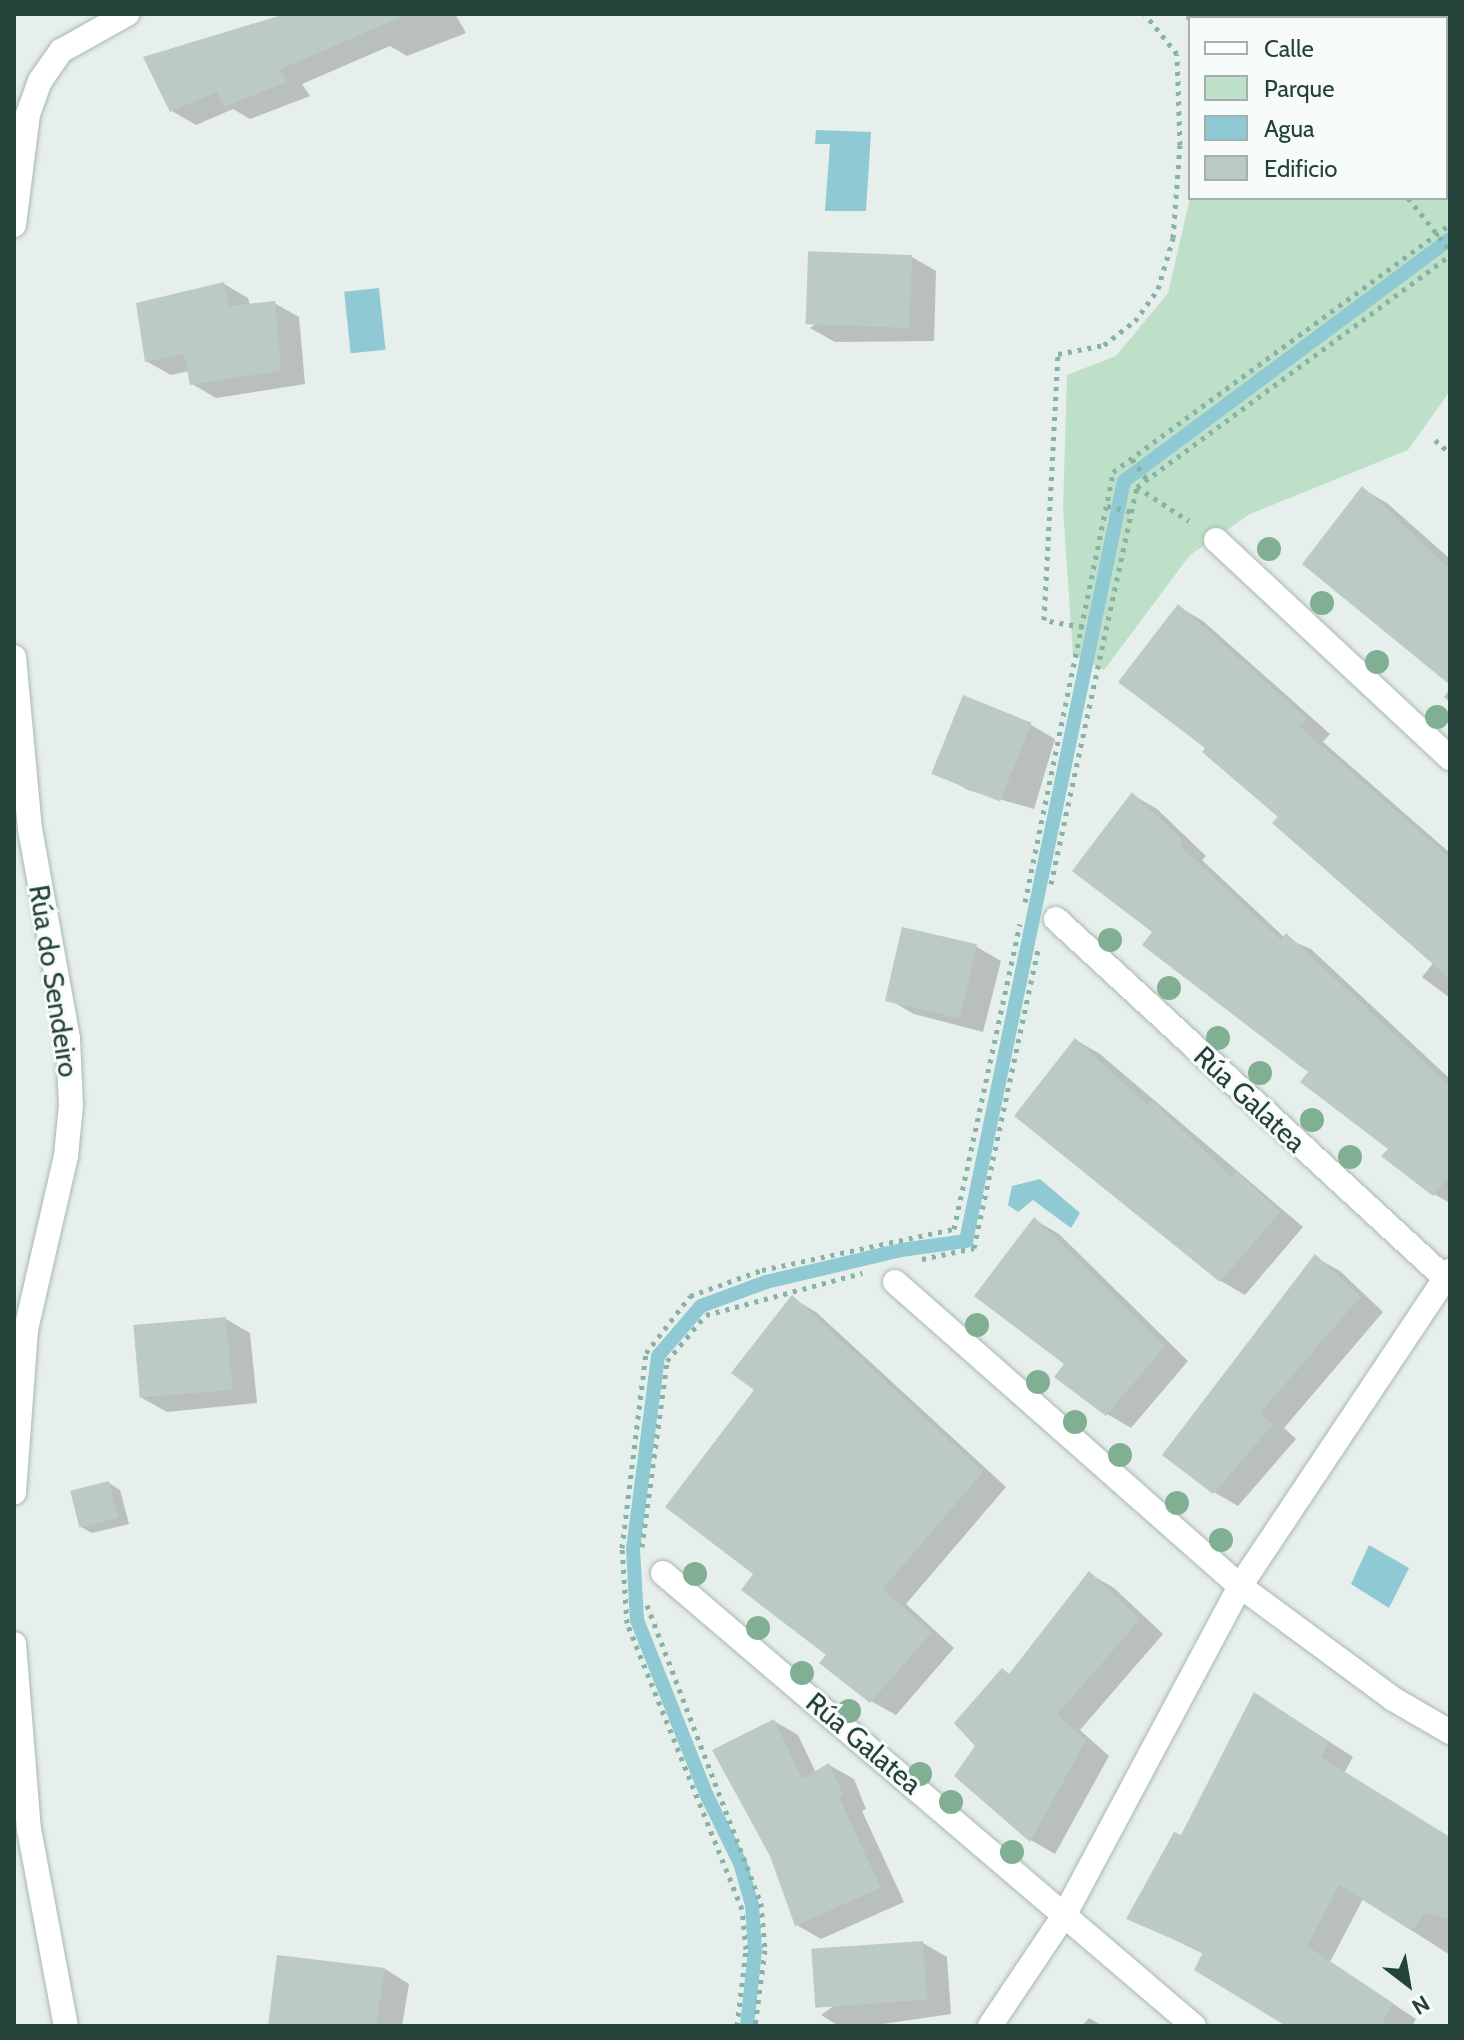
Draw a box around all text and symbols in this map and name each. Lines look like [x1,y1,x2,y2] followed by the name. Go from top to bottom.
[1188,16,1448,200] legend
[1264,34,1314,63] text: Calle
[1264,74,1334,103] text: Parque
[1264,114,1315,143] text: Agua
[1264,154,1338,183] text: Edificio
[22,882,86,1080] street label: Rúa do Sendeiro
[1187,1039,1313,1159] street label: Rúa Galatea
[800,1685,928,1801] street label: Rúa Galatea
[1368,1944,1448,2024] north arrow
[1407,1989,1434,2021] text: N

